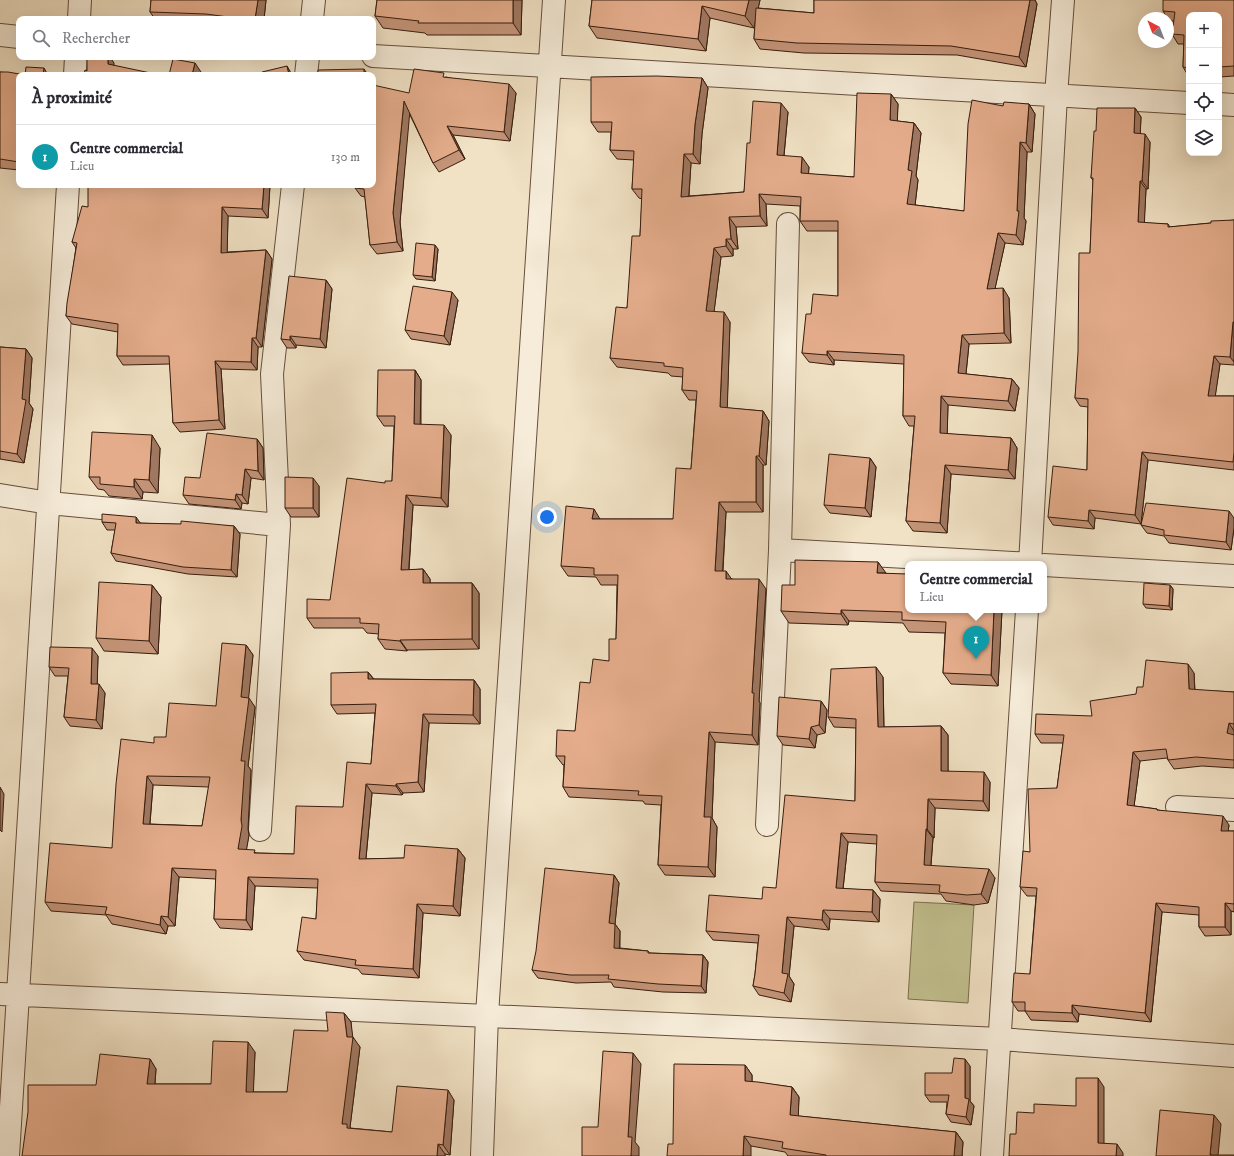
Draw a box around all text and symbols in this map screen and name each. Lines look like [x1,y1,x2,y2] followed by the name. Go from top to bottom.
[1138,12,1174,48] north arrow
[1186,12,1222,156] map controls
[1186,12,1222,48] button: +
[16,16,376,60] search box
[30,27,52,49] icon: search
[62,29,130,48] text: Rechercher
[1186,48,1222,84] button: −
[1186,84,1222,120] button: locate
[32,87,112,109] text: À proximité
[1186,120,1222,156] button: layers
[70,139,183,158] text: Centre commercial
[43,149,47,165] text: 1
[331,149,360,165] text: 130 m
[70,158,94,174] text: Lieu
[537,507,557,527] your location
[905,561,1047,613] popup
[920,570,1032,589] text: Centre commercial
[920,589,944,605] text: Lieu
[963,626,989,659] pin: 1

